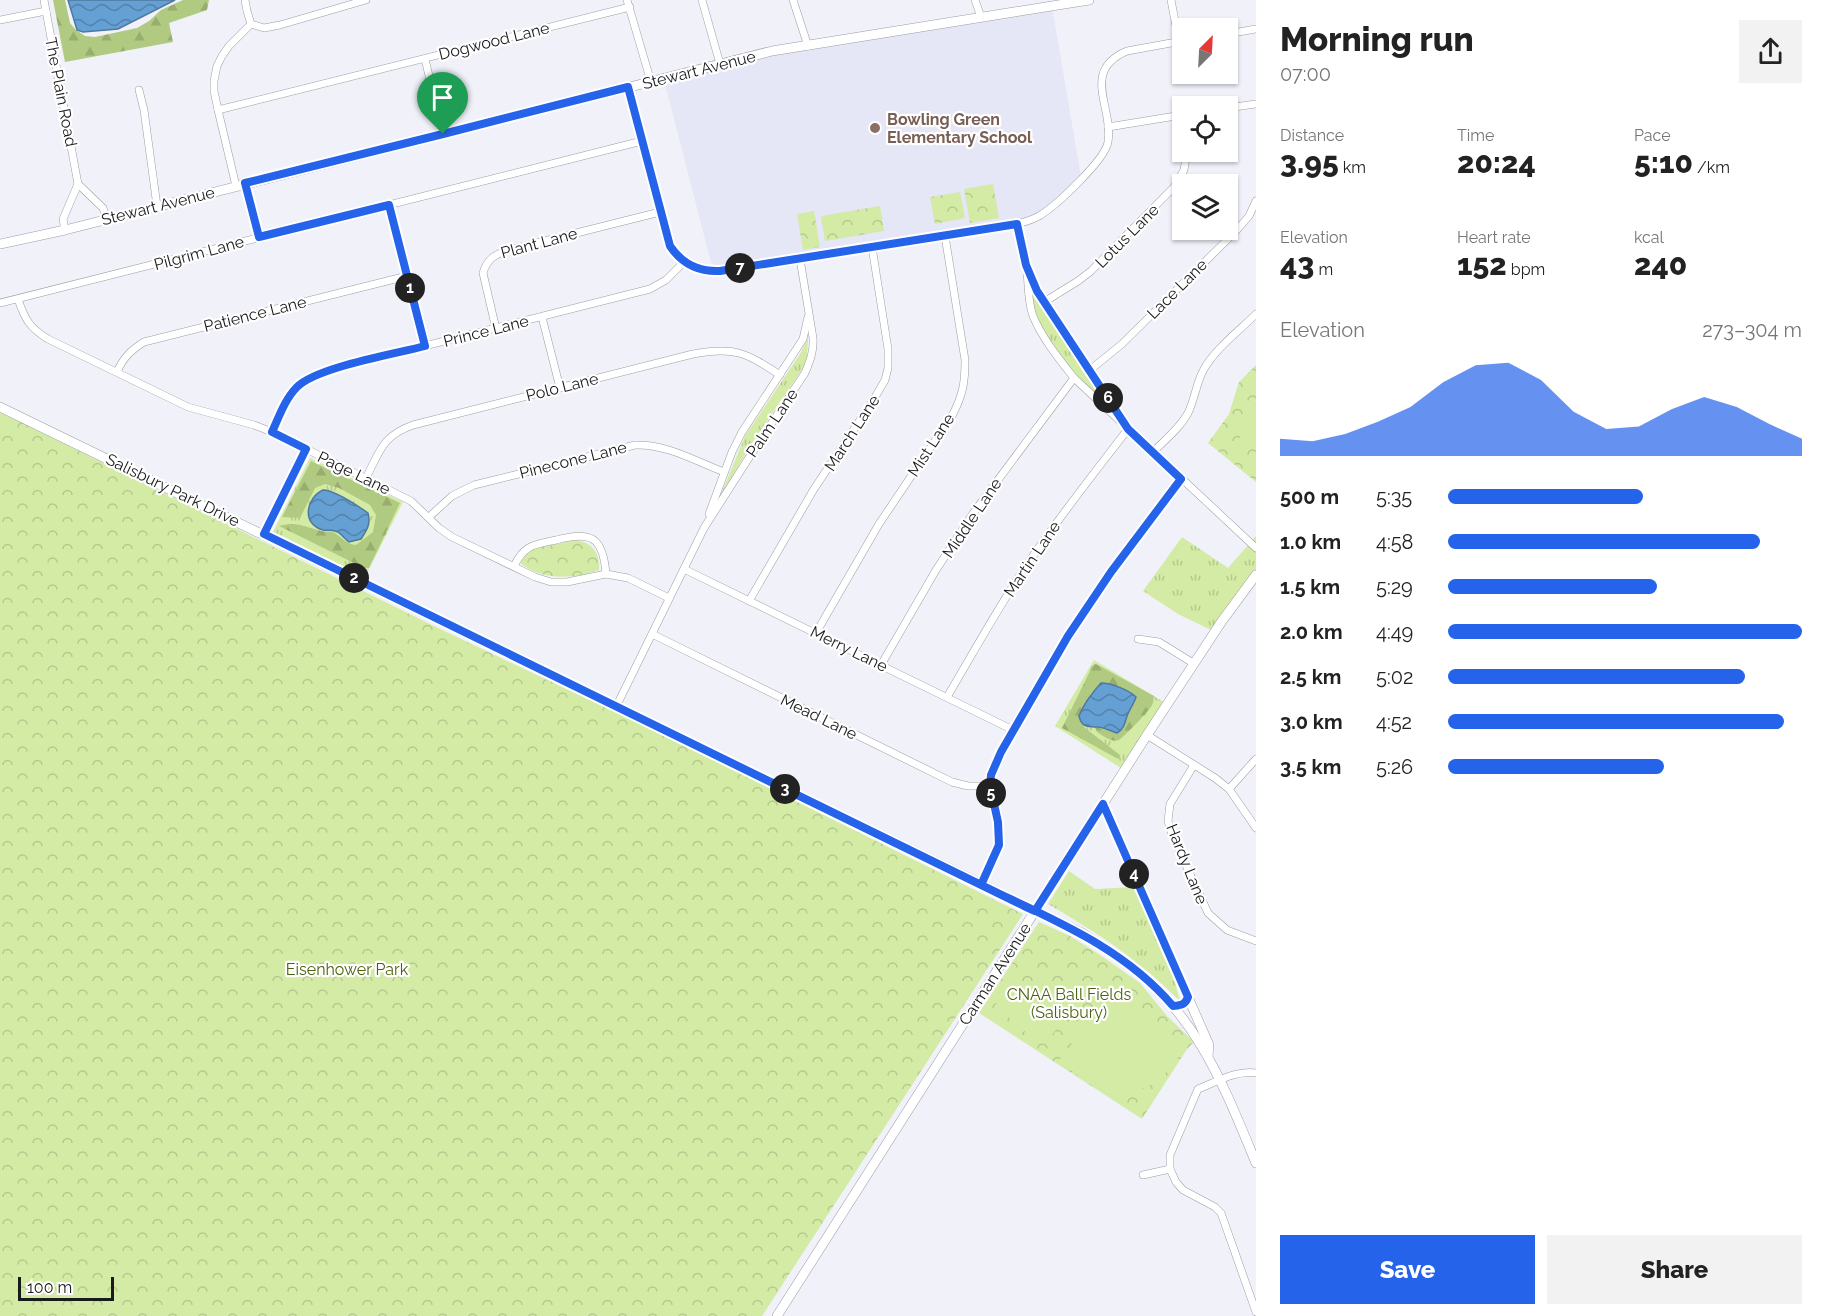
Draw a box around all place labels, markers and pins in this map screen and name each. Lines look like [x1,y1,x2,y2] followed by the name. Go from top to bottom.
[417,72,468,134] pin
[887,110,1033,147] place label: Bowling Green Elementary School
[868,121,882,135] marker: Bowling Green Elementary School
[725,253,755,283] pin: 7
[395,273,425,303] pin: 1
[1093,383,1123,413] pin: 6
[339,563,369,593] pin: 2
[770,774,800,804] pin: 3
[976,778,1006,808] pin: 5
[1119,859,1149,889] pin: 4

